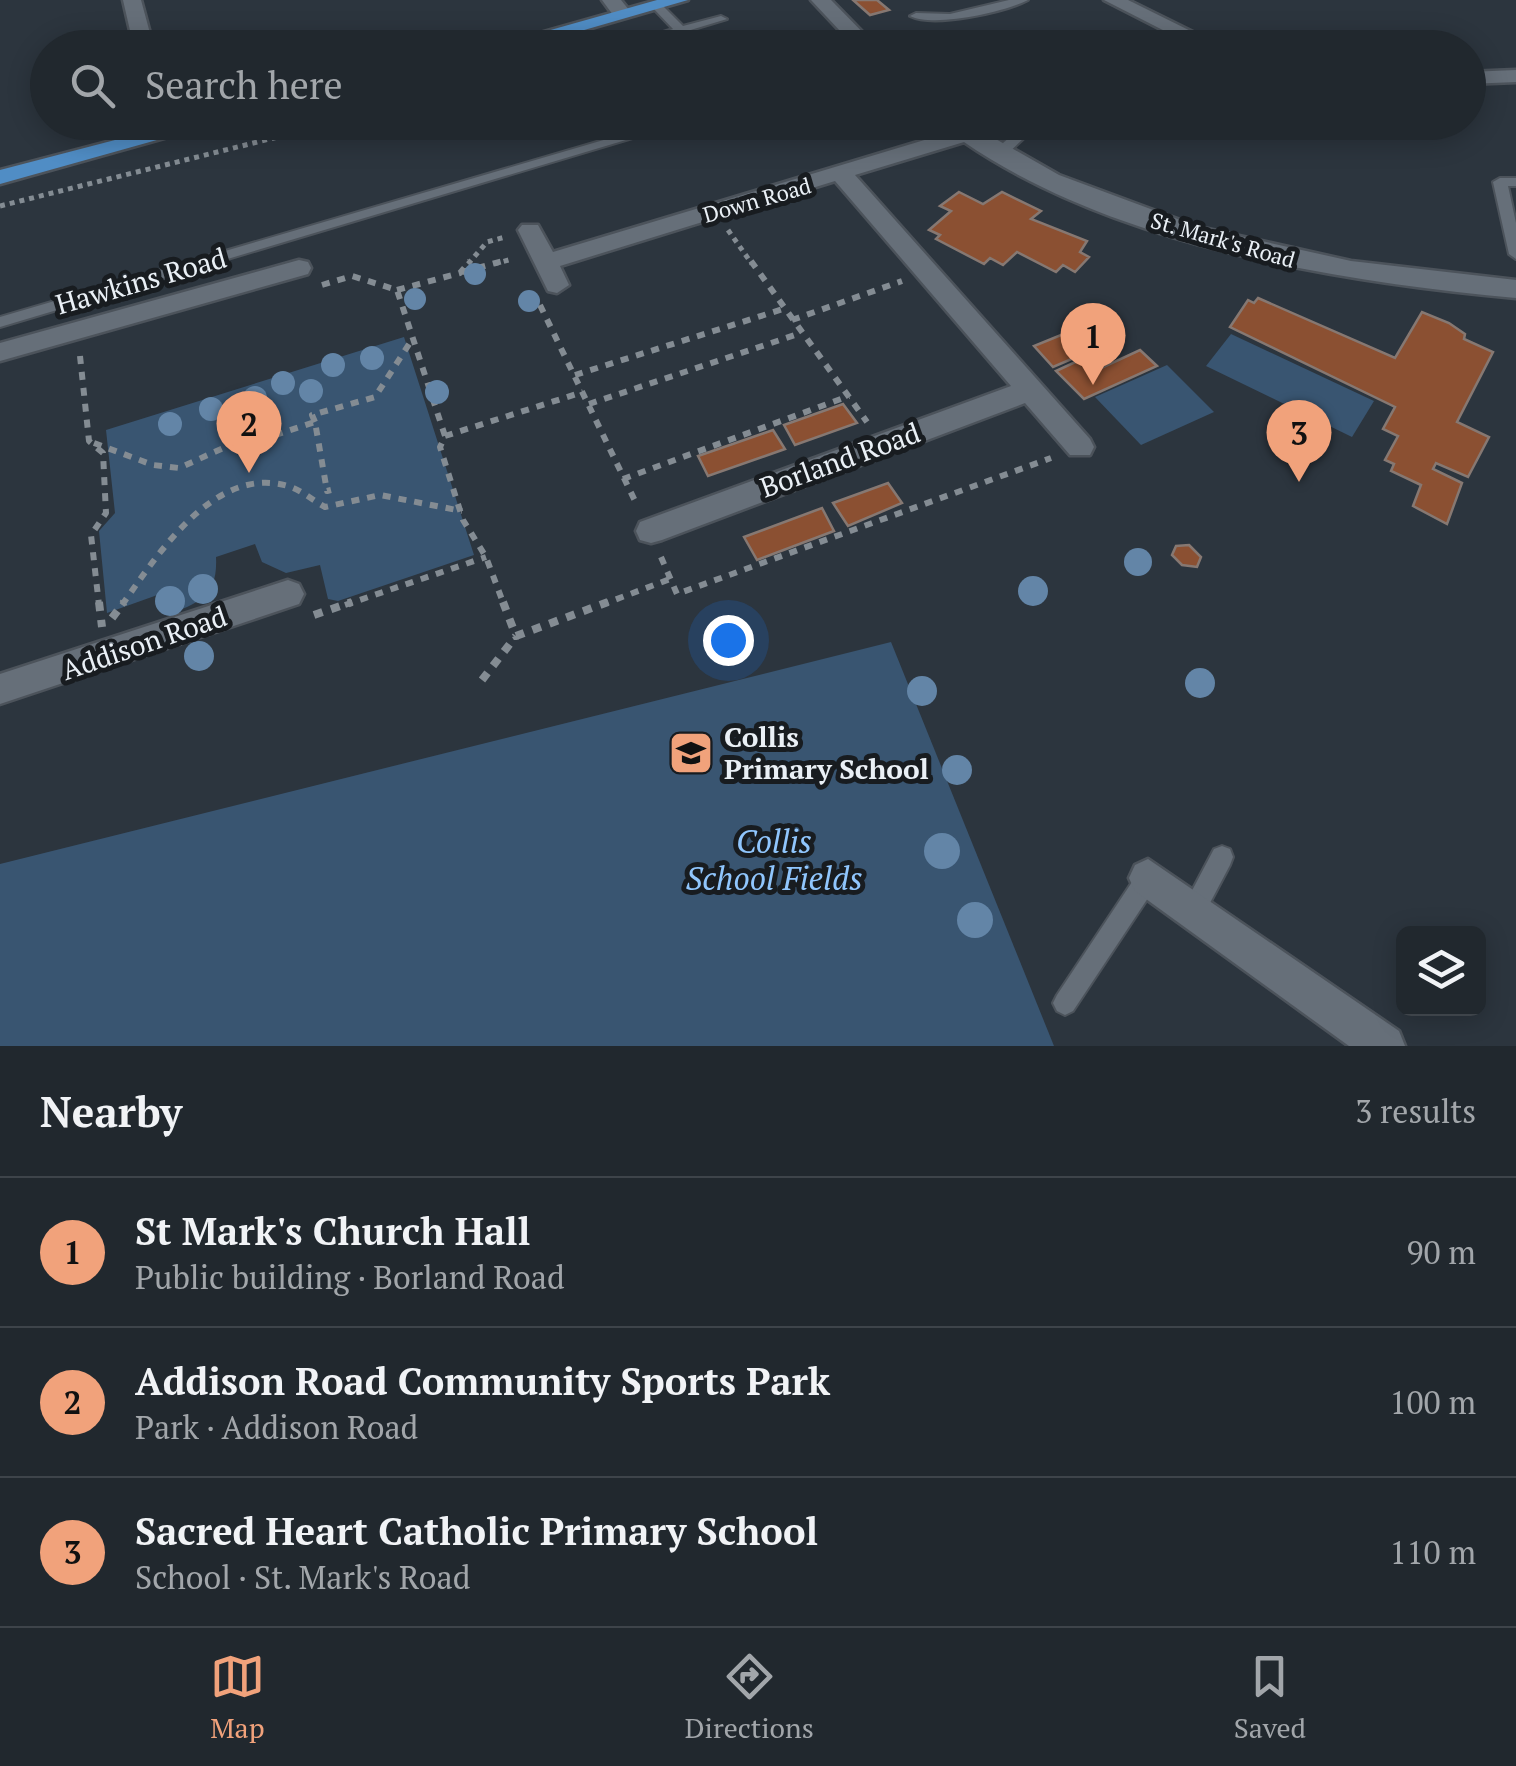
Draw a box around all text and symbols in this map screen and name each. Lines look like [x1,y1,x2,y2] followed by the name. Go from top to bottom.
[30,30,1486,140] search box
[65,58,120,113] icon: search
[145,60,343,110] text: Search here
[700,170,814,229] street label: Down Road
[1148,205,1299,274] street label: St. Mark's Road
[51,239,230,323] street label: Hawkins Road
[1060,302,1126,385] pin: 1
[216,390,282,473] pin: 2
[1266,400,1332,482] pin: 3
[755,414,925,506] street label: Borland Road
[56,597,231,688] street label: Addison Road
[703,615,754,666] your location
[724,718,929,787] place label: Collis Primary School
[668,730,714,776] school or university icon: Collis Primary School
[685,820,863,899] park label: Collis School Fields
[1396,926,1486,1016] map controls
[1396,926,1486,1016] button: layers
[40,1083,182,1139] text: Nearby
[1355,1090,1476,1132] text: 3 results
[135,1206,530,1256] text: St Mark's Church Hall
[63,1231,82,1273] text: 1
[1406,1231,1476,1273] text: 90 m
[135,1256,565,1298] text: Public building · Borland Road
[135,1356,830,1406] text: Addison Road Community Sports Park
[63,1381,82,1423] text: 2
[1389,1381,1476,1423] text: 100 m
[135,1406,418,1448] text: Park · Addison Road
[135,1506,818,1556] text: Sacred Heart Catholic Primary School
[63,1531,82,1573] text: 3
[1389,1531,1476,1573] text: 110 m
[135,1556,470,1598] text: School · St. Mark's Road
[210,1649,265,1746] tab: Map
[685,1649,814,1746] tab: Directions
[1234,1649,1306,1746] tab: Saved

